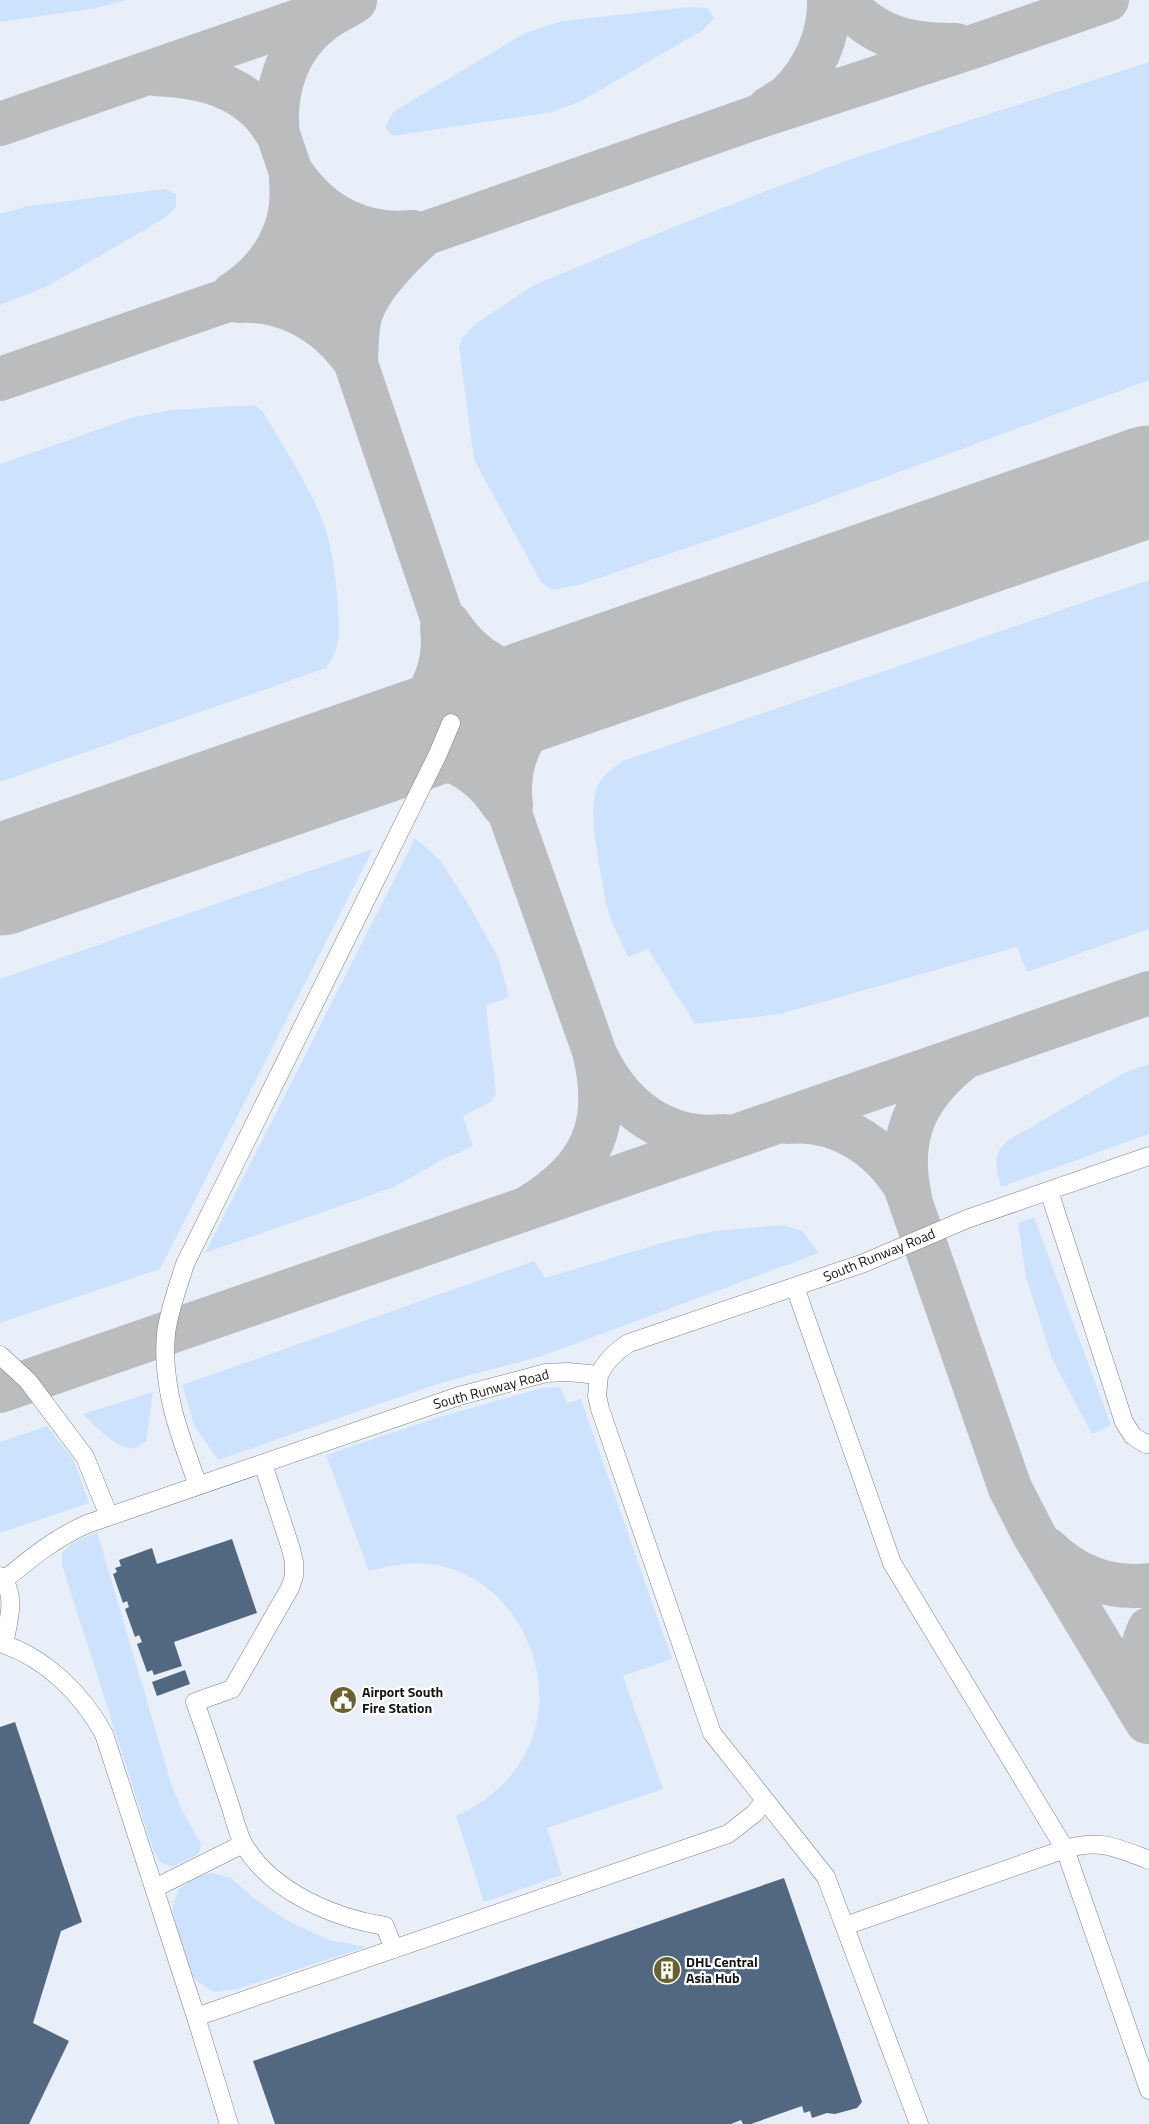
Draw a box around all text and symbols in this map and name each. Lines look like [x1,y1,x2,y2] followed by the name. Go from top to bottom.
[820,1222,938,1287] street label: South Runway Road
[431,1363,551,1414] street label: South Runway Road
[362,1681,443,1718] place label: Airport South Fire Station
[328,1685,358,1715] public building icon: Airport South Fire Station
[686,1951,758,1988] place label: DHL Central Asia Hub
[652,1955,682,1985] building icon: DHL Central Asia Hub

